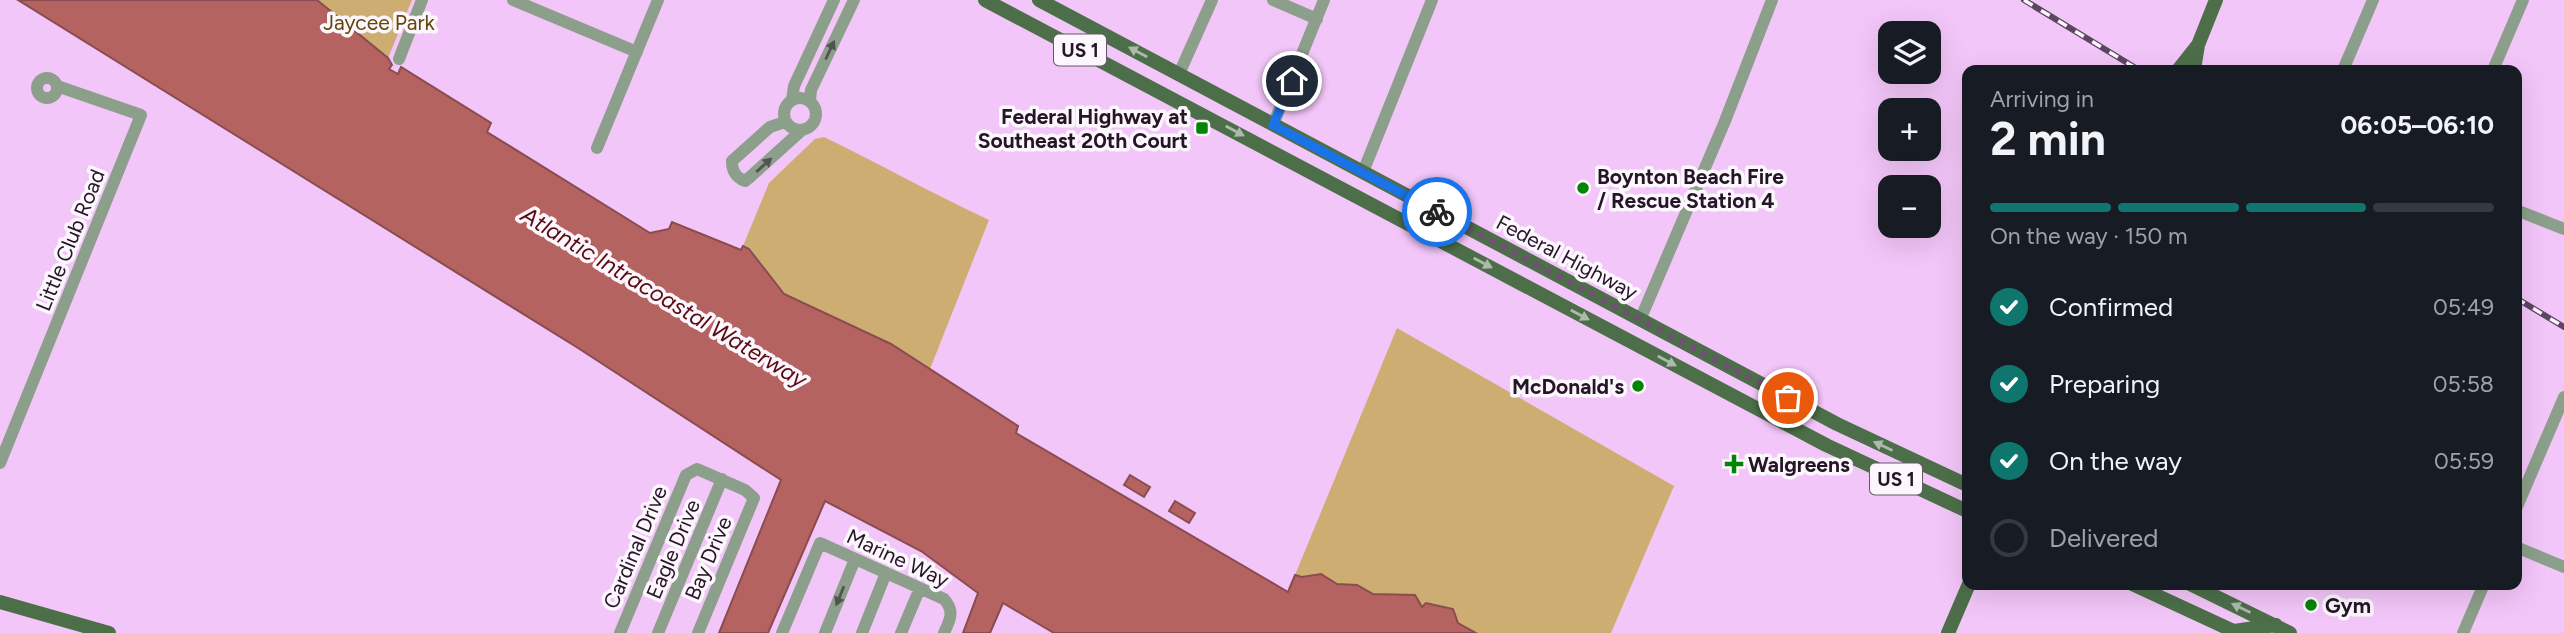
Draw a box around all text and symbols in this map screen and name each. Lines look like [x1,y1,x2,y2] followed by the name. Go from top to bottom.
[323,10,436,35] park label: Jaycee Park
[1878,21,1941,238] map controls
[1878,21,1941,84] button: layers
[1054,34,1106,66] road number: US 1
[824,40,836,60] one-way arrow
[1128,47,1148,58] one-way arrow
[1262,51,1322,111] pin
[1273,62,1311,100] icon: home
[1990,85,2094,113] text: Arriving in
[1878,98,1941,161] button: +
[978,104,1188,153] place label: Federal Highway at Southeast 20th Court
[2340,109,2494,141] text: 06:05–06:10
[1990,111,2106,167] text: 2 min
[1194,120,1210,136] marker: Federal Highway at Southeast 20th Court
[1225,125,1245,137] one-way arrow
[755,158,772,173] one-way arrow
[1597,164,1784,213] place label: Boynton Beach Fire / Rescue Station 4
[30,166,110,314] street label: Little Club Road
[1878,175,1941,238] button: −
[1402,177,1472,247] courier
[1575,180,1591,196] marker: Boynton Beach Fire / Rescue Station 4
[1418,193,1456,231] icon: bike
[515,200,813,394] water label: Atlantic Intracoastal Waterway
[1492,209,1642,305] street label: Federal Highway
[1990,222,2187,250] text: On the way · 150 m
[1474,257,1494,269] one-way arrow
[1990,288,2028,326] icon: check
[2049,291,2173,323] text: Confirmed
[2433,293,2494,321] text: 05:49
[1570,309,1590,320] one-way arrow
[1657,355,1677,367] one-way arrow
[1990,365,2028,403] icon: check
[1758,368,1818,428] pin
[2049,368,2160,400] text: Preparing
[2433,370,2494,398] text: 05:58
[1512,374,1624,399] place label: McDonald's
[1630,378,1646,394] marker: McDonald's
[1769,379,1807,417] icon: bag
[1872,441,1893,452] one-way arrow
[1990,442,2028,480] icon: check
[2049,445,2182,477] text: On the way
[2434,447,2494,475] text: 05:59
[1748,452,1850,477] place label: Walgreens
[1726,456,1742,472] marker: Walgreens
[1870,464,1922,494] road number: US 1
[598,482,672,612] street label: Cardinal Drive
[641,496,705,602] street label: Eagle Drive
[679,513,737,603] street label: Bay Drive
[2049,522,2158,554] text: Delivered
[843,523,953,593] street label: Marine Way
[834,585,845,606] one-way arrow
[2325,593,2371,618] place label: Gym
[2303,597,2319,613] marker: Gym
[2231,602,2251,614] one-way arrow

